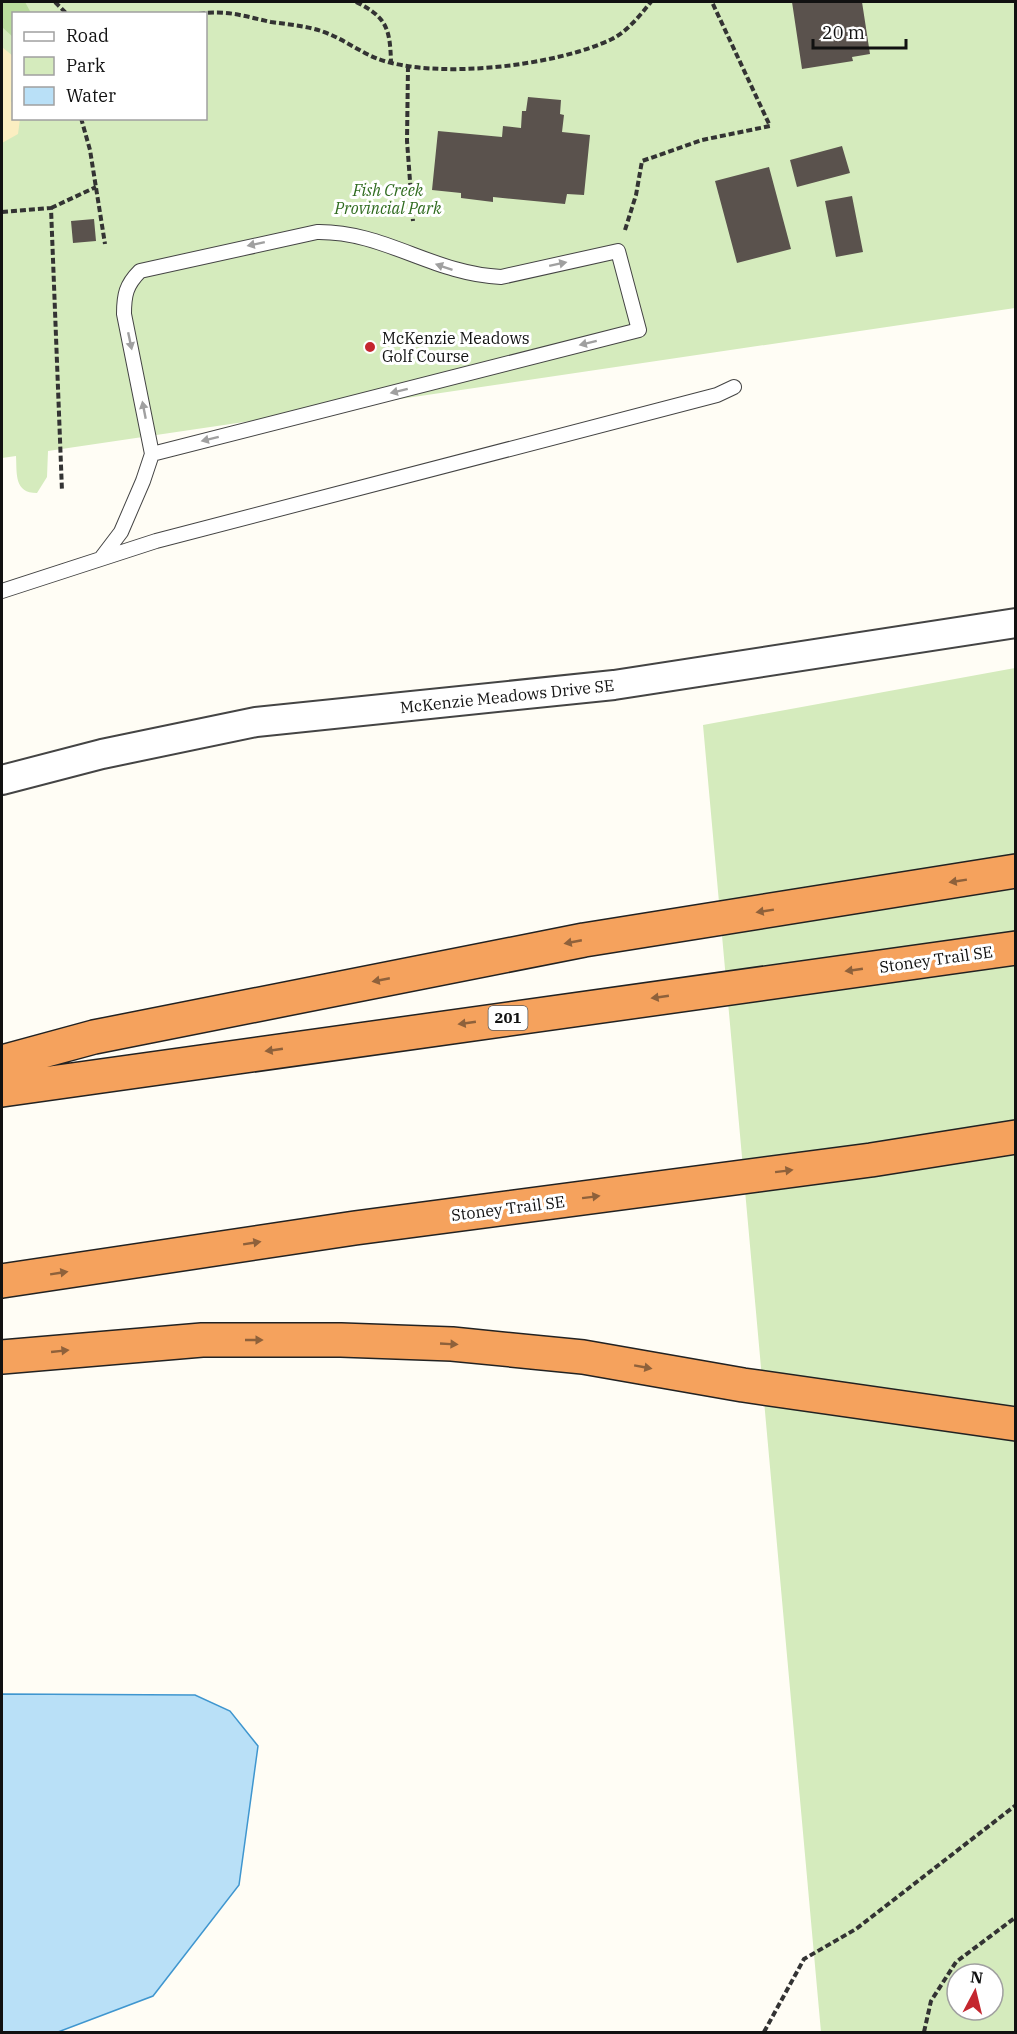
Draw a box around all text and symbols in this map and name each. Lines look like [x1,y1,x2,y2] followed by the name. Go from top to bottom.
[12,12,207,120] legend
[813,12,906,50] scale bar
[822,21,865,44] text: 20 m
[66,24,109,47] text: Road
[66,54,106,77] text: Park
[66,84,116,107] text: Water
[333,180,442,218] park label: Fish Creek Provincial Park
[247,240,266,250] one-way arrow
[549,259,568,268] one-way arrow
[435,261,453,271] one-way arrow
[382,328,530,366] place label: McKenzie Meadows Golf Course
[126,331,135,350] one-way arrow
[579,339,598,349] one-way arrow
[363,340,377,354] marker: McKenzie Meadows Golf Course
[390,387,408,396] one-way arrow
[139,400,148,419] one-way arrow
[201,434,220,444] one-way arrow
[399,675,615,717] street label: McKenzie Meadows Drive SE
[948,876,967,885] one-way arrow
[756,907,775,916] one-way arrow
[563,938,582,947] one-way arrow
[878,941,994,977] street label: Stoney Trail SE
[844,966,863,975] one-way arrow
[372,976,391,985] one-way arrow
[651,992,670,1002] one-way arrow
[488,1006,528,1030] road number: 201
[458,1019,477,1028] one-way arrow
[264,1046,283,1055] one-way arrow
[775,1167,794,1176] one-way arrow
[450,1191,566,1225] street label: Stoney Trail SE
[582,1192,601,1201] one-way arrow
[243,1239,262,1248] one-way arrow
[50,1268,69,1277] one-way arrow
[245,1335,264,1345] one-way arrow
[440,1340,459,1349] one-way arrow
[50,1346,69,1356] one-way arrow
[633,1363,652,1372] one-way arrow
[945,1962,1005,2022] north arrow
[969,1966,984,1988] text: N

